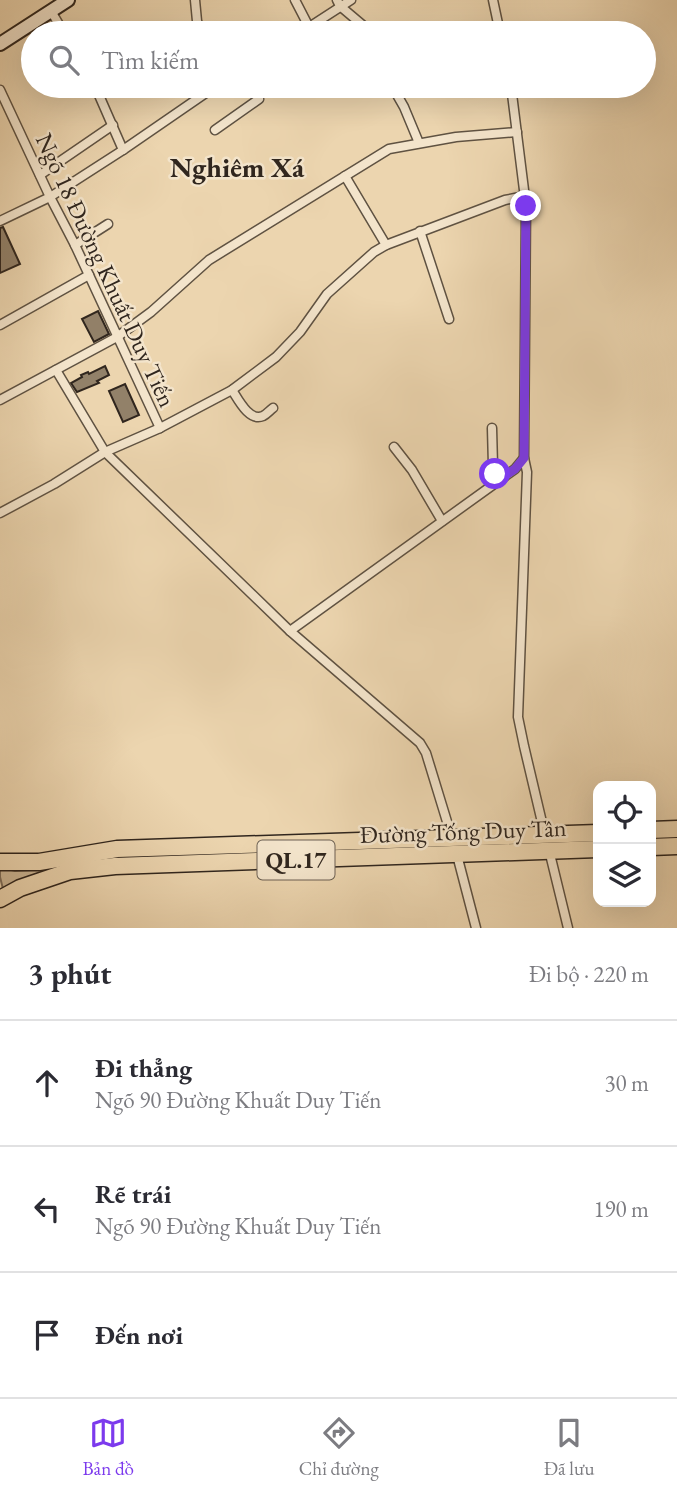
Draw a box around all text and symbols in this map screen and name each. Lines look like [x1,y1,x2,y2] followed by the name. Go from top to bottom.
[21,21,656,98] search box
[45,41,83,79] icon: search
[101,43,199,77] text: Tìm kiếm
[29,128,183,412] street label: Ngõ 18 Đường Khuất Duy Tiến
[170,149,305,185] district label: Nghiêm Xá
[510,190,541,221] route end
[479,458,510,489] route start
[593,781,656,907] map controls
[593,781,656,844] button: locate
[359,812,567,850] street label: Đường Tống Duy Tân
[258,840,334,880] road number: QL.17
[593,844,656,907] button: layers
[28,954,112,993] text: 3 phút
[529,959,649,989] text: Đi bộ · 220 m
[95,1051,192,1085] text: Đi thẳng
[28,1064,66,1102] icon: ahead
[604,1068,649,1098] text: 30 m
[95,1085,381,1115] text: Ngõ 90 Đường Khuất Duy Tiến
[95,1177,171,1211] text: Rẽ trái
[28,1190,66,1228] icon: left
[593,1194,649,1224] text: 190 m
[95,1211,381,1241] text: Ngõ 90 Đường Khuất Duy Tiến
[28,1316,66,1354] icon: arrive
[95,1318,183,1352] text: Đến nơi
[82,1414,134,1481] tab: Bản đồ
[299,1414,379,1481] tab: Chỉ đường
[544,1414,595,1481] tab: Đã lưu

